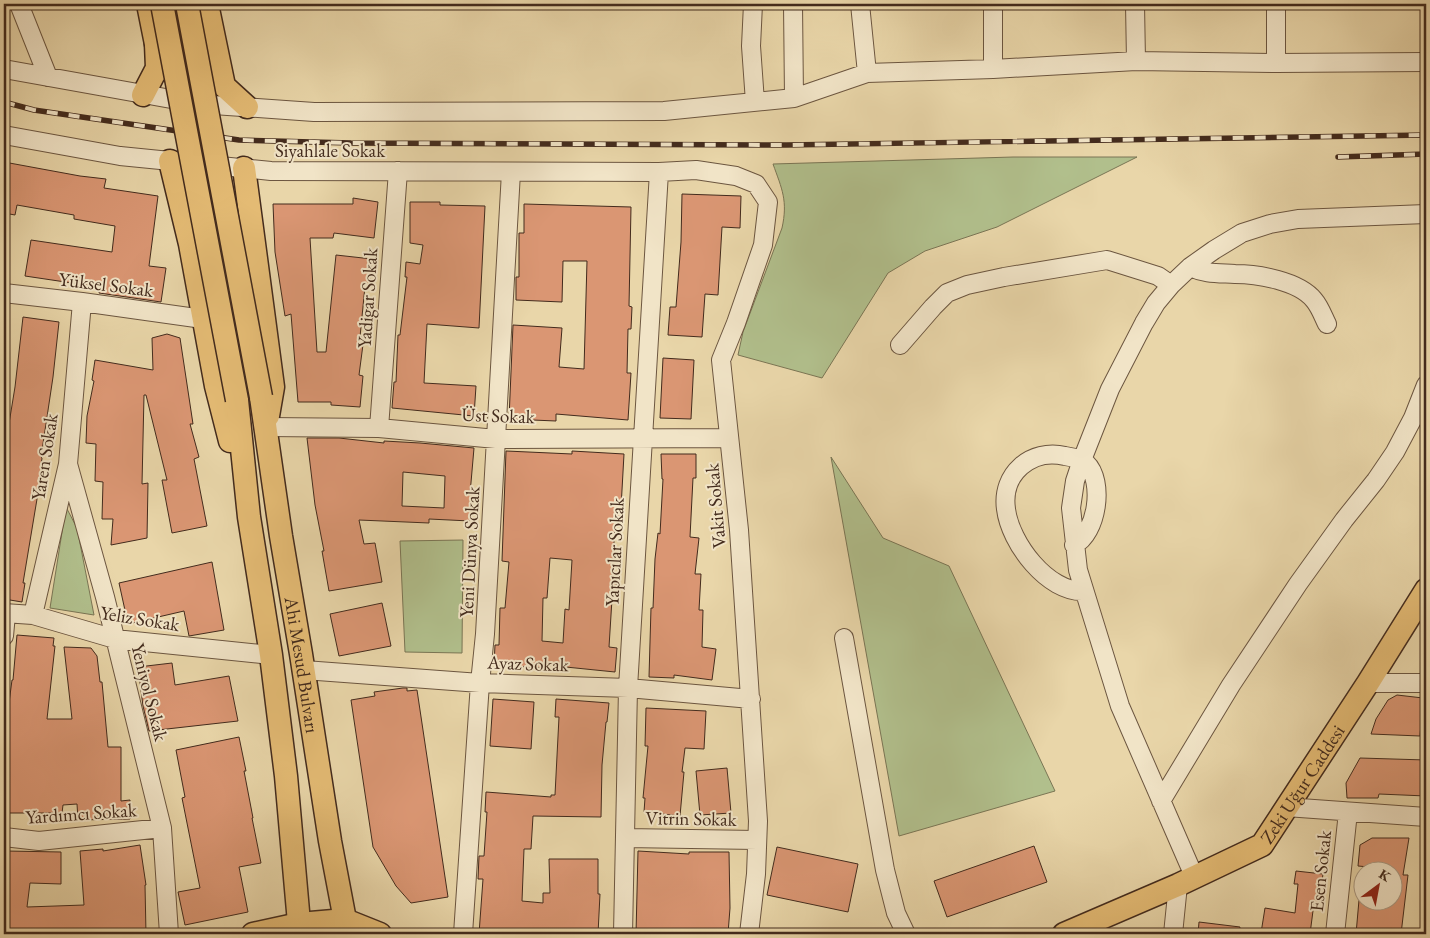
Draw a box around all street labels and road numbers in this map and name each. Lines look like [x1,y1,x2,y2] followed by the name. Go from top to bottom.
[275,138,386,163] street label: Siyahlale Sokak
[352,246,384,349] street label: Yadigar Sokak
[57,266,156,303] street label: Yüksel Sokak
[461,402,536,429] street label: Üst Sokak
[25,411,64,502] street label: Yaren Sokak
[699,461,732,549] street label: Vakit Sokak
[454,485,485,618] street label: Yeni Dünya Sokak
[599,496,630,607] street label: Yapıcılar Sokak
[278,594,325,735] street label: Ahi Mesud Bulvarı
[98,600,182,637] street label: Yeliz Sokak
[125,641,174,745] street label: Yeniyol Sokak
[486,650,570,677] street label: Ayaz Sokak
[1254,720,1351,849] street label: Zeki Uğur Caddesi
[25,797,139,830] street label: Yardımcı Sokak
[645,805,738,832] street label: Vitrin Sokak
[1304,828,1337,913] street label: Esen Sokak

